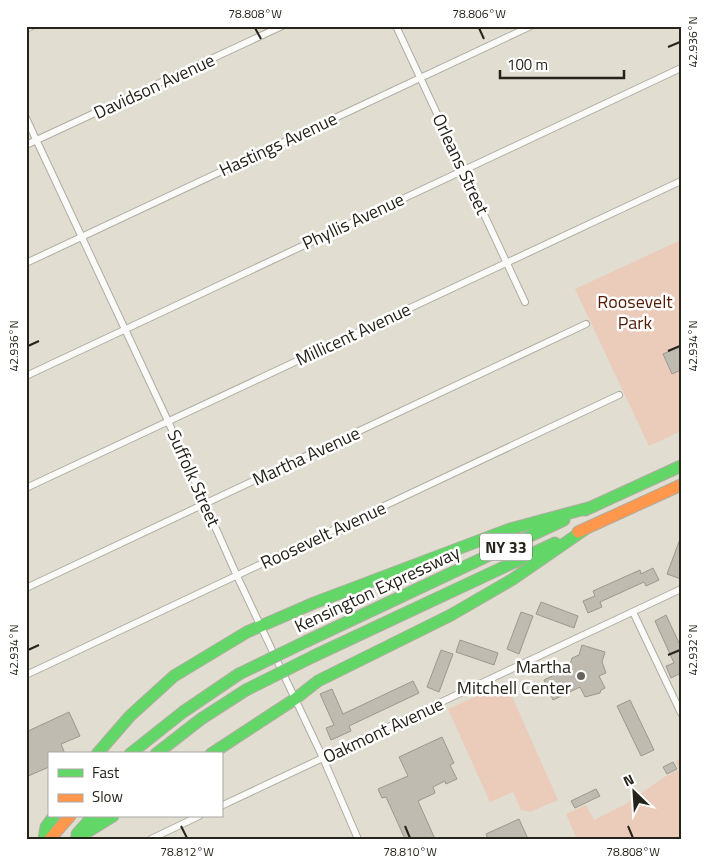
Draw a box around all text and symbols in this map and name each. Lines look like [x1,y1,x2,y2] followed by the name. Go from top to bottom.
[228,4,282,23] text: 78.808°W
[452,4,506,23] text: 78.806°W
[683,16,702,68] text: 42.936°N
[89,46,219,126] street label: Davidson Avenue
[500,48,623,80] scale bar
[507,53,548,76] text: 100 m
[215,105,341,183] street label: Hastings Avenue
[426,109,497,220] street label: Orleans Street
[298,186,408,256] street label: Phyllis Avenue
[597,288,673,336] park label: Roosevelt Park
[291,295,415,373] street label: Millicent Avenue
[4,320,23,372] text: 42.936°N
[683,320,702,372] text: 42.934°N
[248,419,364,493] street label: Martha Avenue
[161,425,228,531] street label: Suffolk Street
[256,494,390,576] street label: Roosevelt Avenue
[480,534,532,560] road number: NY 33
[290,539,465,639] street label: Kensington Expressway
[4,624,23,676] text: 42.934°N
[683,624,702,676] text: 42.932°N
[457,653,571,701] place label: Martha Mitchell Center
[575,670,587,682] marker: Martha Mitchell Center
[318,690,448,770] street label: Oakmont Avenue
[48,752,222,818] legend
[92,761,120,784] text: Fast
[610,768,660,818] north arrow
[619,768,637,791] text: N
[92,785,123,808] text: Slow
[160,842,214,861] text: 78.812°W
[383,842,437,861] text: 78.810°W
[606,842,660,861] text: 78.808°W

